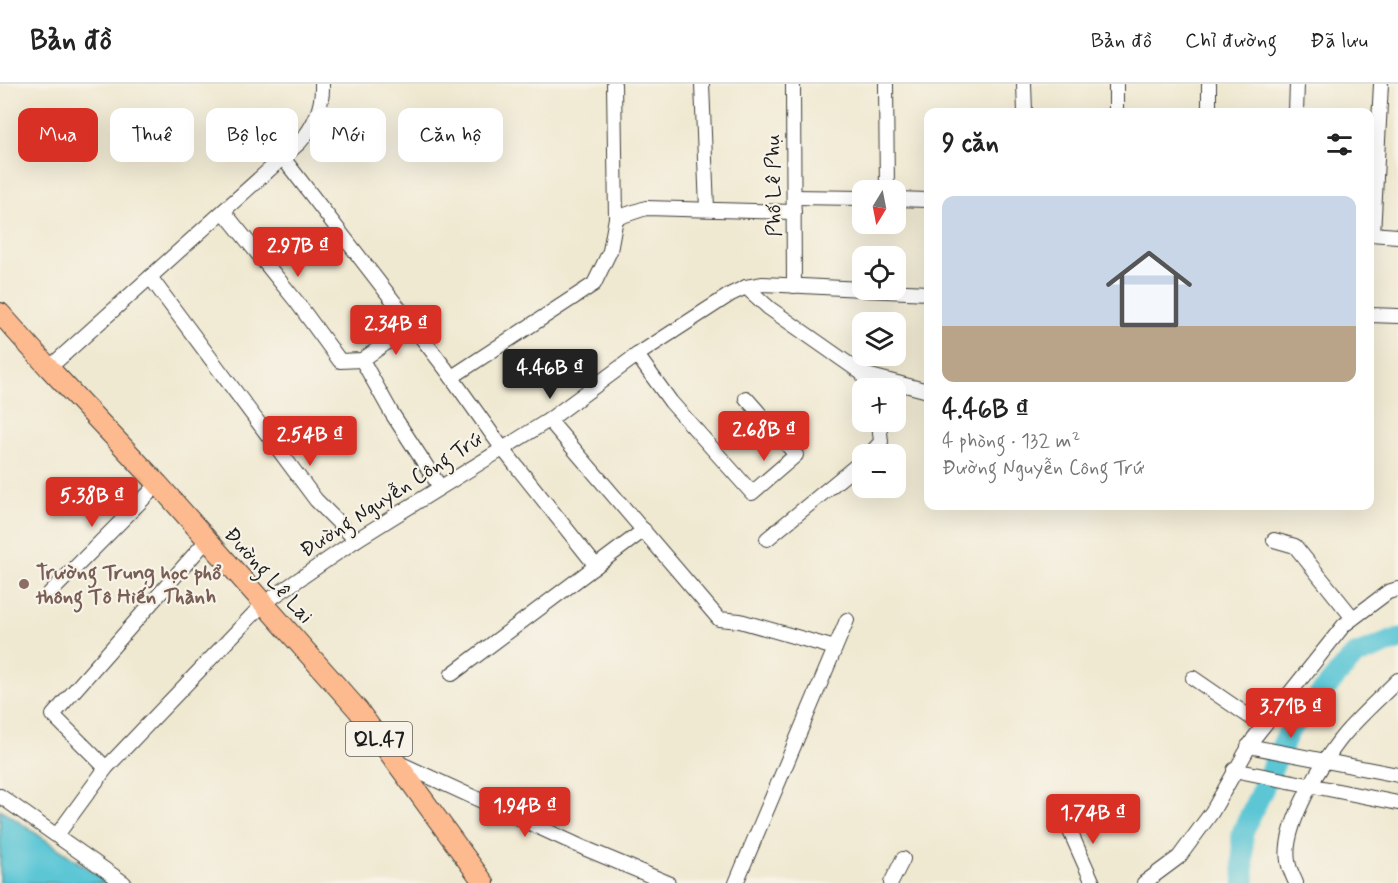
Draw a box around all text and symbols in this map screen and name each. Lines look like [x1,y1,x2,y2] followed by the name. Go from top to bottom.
[30,23,112,60] text: Bản đồ
[1091,27,1152,55] text: Bản đồ
[1185,27,1277,55] text: Chỉ đường
[1310,27,1368,55] text: Đã lưu
[18,108,98,162] chip: Mua
[110,108,194,162] chip: Thuê
[206,108,298,162] chip: Bộ lọc
[310,108,386,162] chip: Mới
[398,108,503,162] chip: Căn hộ
[942,127,999,161] text: 9 căn
[1323,128,1356,161] icon: filters
[759,133,789,237] street label: Phố Lê Phụ
[852,180,906,234] north arrow
[852,180,906,498] map controls
[243,227,353,278] pin: 2.97B ₫
[267,233,329,260] text: 2.97B ₫
[1095,235,1203,343] icon: home
[852,246,906,300] button: locate
[341,305,451,356] pin: 2.34B ₫
[364,311,428,338] text: 2.34B ₫
[852,312,906,366] button: layers
[495,349,605,400] pin: 4.46B ₫
[517,355,583,382] text: 4.46B ₫
[852,378,906,432] button: +
[942,394,1029,428] text: 4.46B ₫
[709,411,819,462] pin: 2.68B ₫
[255,416,365,467] pin: 2.54B ₫
[732,417,796,444] text: 2.68B ₫
[277,422,343,449] text: 2.54B ₫
[295,425,489,566] street label: Đường Nguyễn Công Trứ
[942,428,1080,455] text: 4 phòng · 132 m²
[852,444,906,498] button: −
[942,455,1145,482] text: Đường Nguyễn Công Trứ
[37,477,147,528] pin: 5.38B ₫
[60,483,124,510] text: 5.38B ₫
[216,521,319,631] street label: Đường Lê Lai
[35,559,222,613] place label: Trường Trung học phổ thông Tô Hiến Thành
[17,577,31,591] marker: Trường Trung học phổ thông Tô Hiến Thành
[1236,688,1346,739] pin: 3.71B ₫
[1260,694,1322,721] text: 3.71B ₫
[346,722,412,756] road number: QL.47
[470,787,580,838] pin: 1.94B ₫
[493,793,557,820] text: 1.94B ₫
[1038,794,1148,845] pin: 1.74B ₫
[1060,800,1126,827] text: 1.74B ₫

